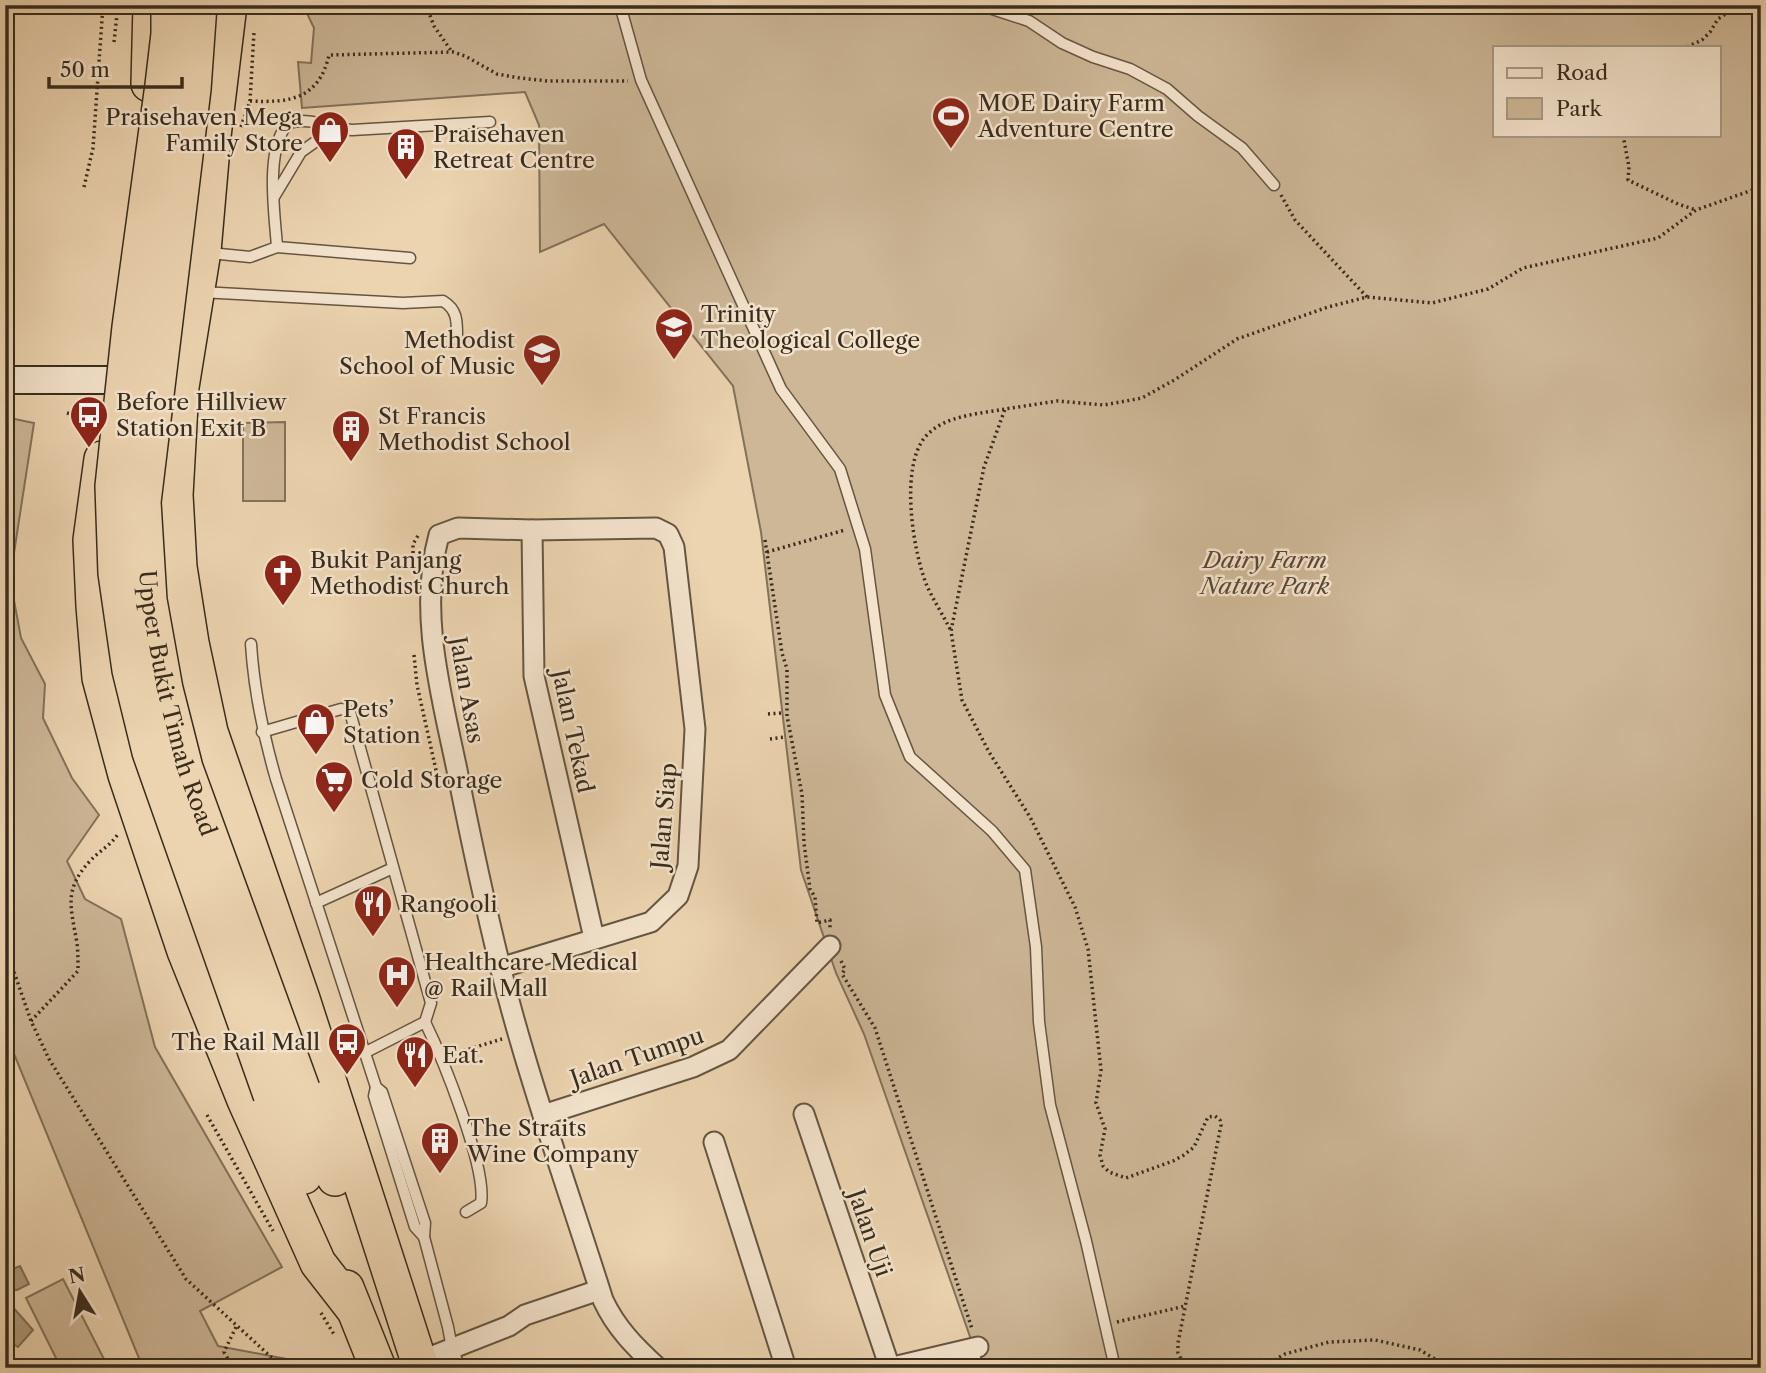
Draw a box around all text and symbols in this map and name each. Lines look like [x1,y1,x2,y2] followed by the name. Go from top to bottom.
[49,46,182,90] scale bar
[1493,46,1720,136] legend
[60,57,110,82] text: 50 m
[1556,60,1608,85] text: Road
[977,89,1174,143] place label: MOE Dairy Farm Adventure Centre
[930,95,972,150] sports icon: MOE Dairy Farm Adventure Centre
[1556,96,1602,121] text: Park
[105,103,304,157] place label: Praisehaven Mega Family Store
[309,109,351,164] shop icon: Praisehaven Mega Family Store
[433,120,595,174] place label: Praisehaven Retreat Centre
[385,126,427,181] building icon: Praisehaven Retreat Centre
[701,300,920,354] place label: Trinity Theological College
[653,306,695,361] school or university icon: Trinity Theological College
[339,326,515,380] place label: Methodist School of Music
[521,332,563,387] school or university icon: Methodist School of Music
[116,388,287,442] place label: Before Hillview Station Exit B
[68,394,110,449] bus stop icon: Before Hillview Station Exit B
[378,402,571,456] place label: St Francis Methodist School
[330,408,372,463] building icon: St Francis Methodist School
[310,546,510,600] place label: Bukit Panjang Methodist Church
[1198,546,1330,600] park label: Dairy Farm Nature Park
[262,552,304,607] church icon: Bukit Panjang Methodist Church
[133,569,223,840] street label: Upper Bukit Timah Road
[443,632,490,745] street label: Jalan Asas
[546,664,600,795] street label: Jalan Tekad
[343,695,421,749] place label: Pets’ Station
[295,701,337,756] shop icon: Pets’ Station
[313,759,355,814] supermarket icon: Cold Storage
[645,762,683,873] street label: Jalan Siap
[361,766,502,794] place label: Cold Storage
[352,883,394,938] restaurant icon: Rangooli
[400,890,497,918] place label: Rangooli
[424,948,638,1002] place label: Healthcare Medical @ Rail Mall
[376,954,418,1009] hospital icon: Healthcare Medical @ Rail Mall
[326,1021,368,1076] bus stop icon: The Rail Mall
[564,1021,707,1094] street label: Jalan Tumpu
[172,1028,320,1056] place label: The Rail Mall
[394,1034,436,1089] restaurant icon: Eat.
[442,1041,484,1069] place label: Eat.
[466,1114,639,1168] place label: The Straits Wine Company
[419,1120,461,1175] building icon: The Straits Wine Company
[841,1183,898,1280] street label: Jalan Uji
[46,1258,116,1328] north arrow
[67,1263,87,1289] text: N

